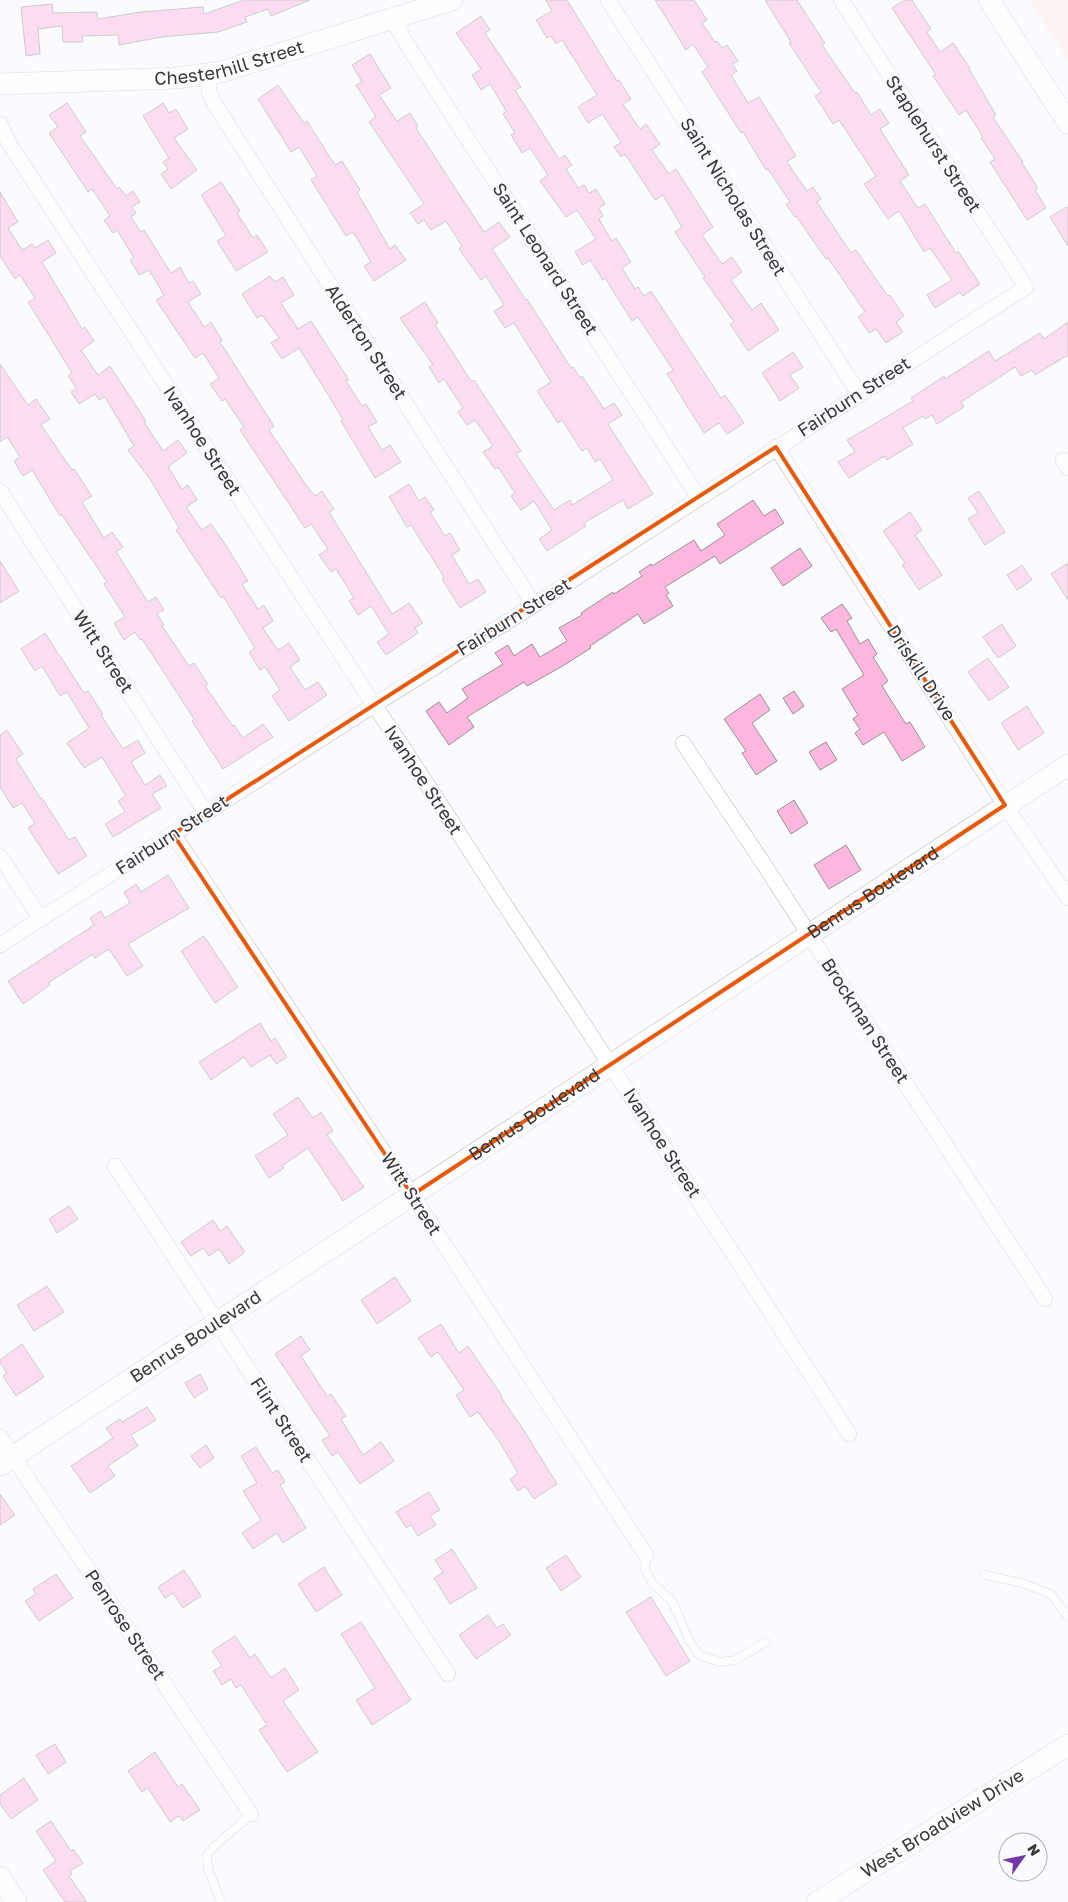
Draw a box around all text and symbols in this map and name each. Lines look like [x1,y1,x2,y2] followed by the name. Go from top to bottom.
[154,35,306,89] street label: Chesterhill Street
[881,71,986,216] street label: Staplehurst Street
[676,113,792,280] street label: Saint Nicholas Street
[488,178,603,339] street label: Saint Leonard Street
[321,280,412,403] street label: Alderton Street
[793,351,914,441] street label: Fairburn Street
[159,381,247,500] street label: Ivanhoe Street
[452,572,575,660] street label: Fairburn Street
[69,606,139,697] street label: Witt Street
[883,621,961,724] street label: Driskill Drive
[380,720,468,839] street label: Ivanhoe Street
[111,789,232,879] street label: Fairburn Street
[803,841,942,943] street label: Benrus Boulevard
[817,954,914,1087] street label: Brockman Street
[464,1063,604,1165] street label: Benrus Boulevard
[619,1083,707,1202] street label: Ivanhoe Street
[377,1148,447,1239] street label: Witt Street
[125,1285,265,1387] street label: Benrus Boulevard
[246,1373,318,1466] street label: Flint Street
[81,1565,171,1684] street label: Penrose Street
[856,1763,1028,1882] street label: West Broadview Drive
[998,1832,1048,1882] north arrow
[1024,1841,1044,1859] text: N

